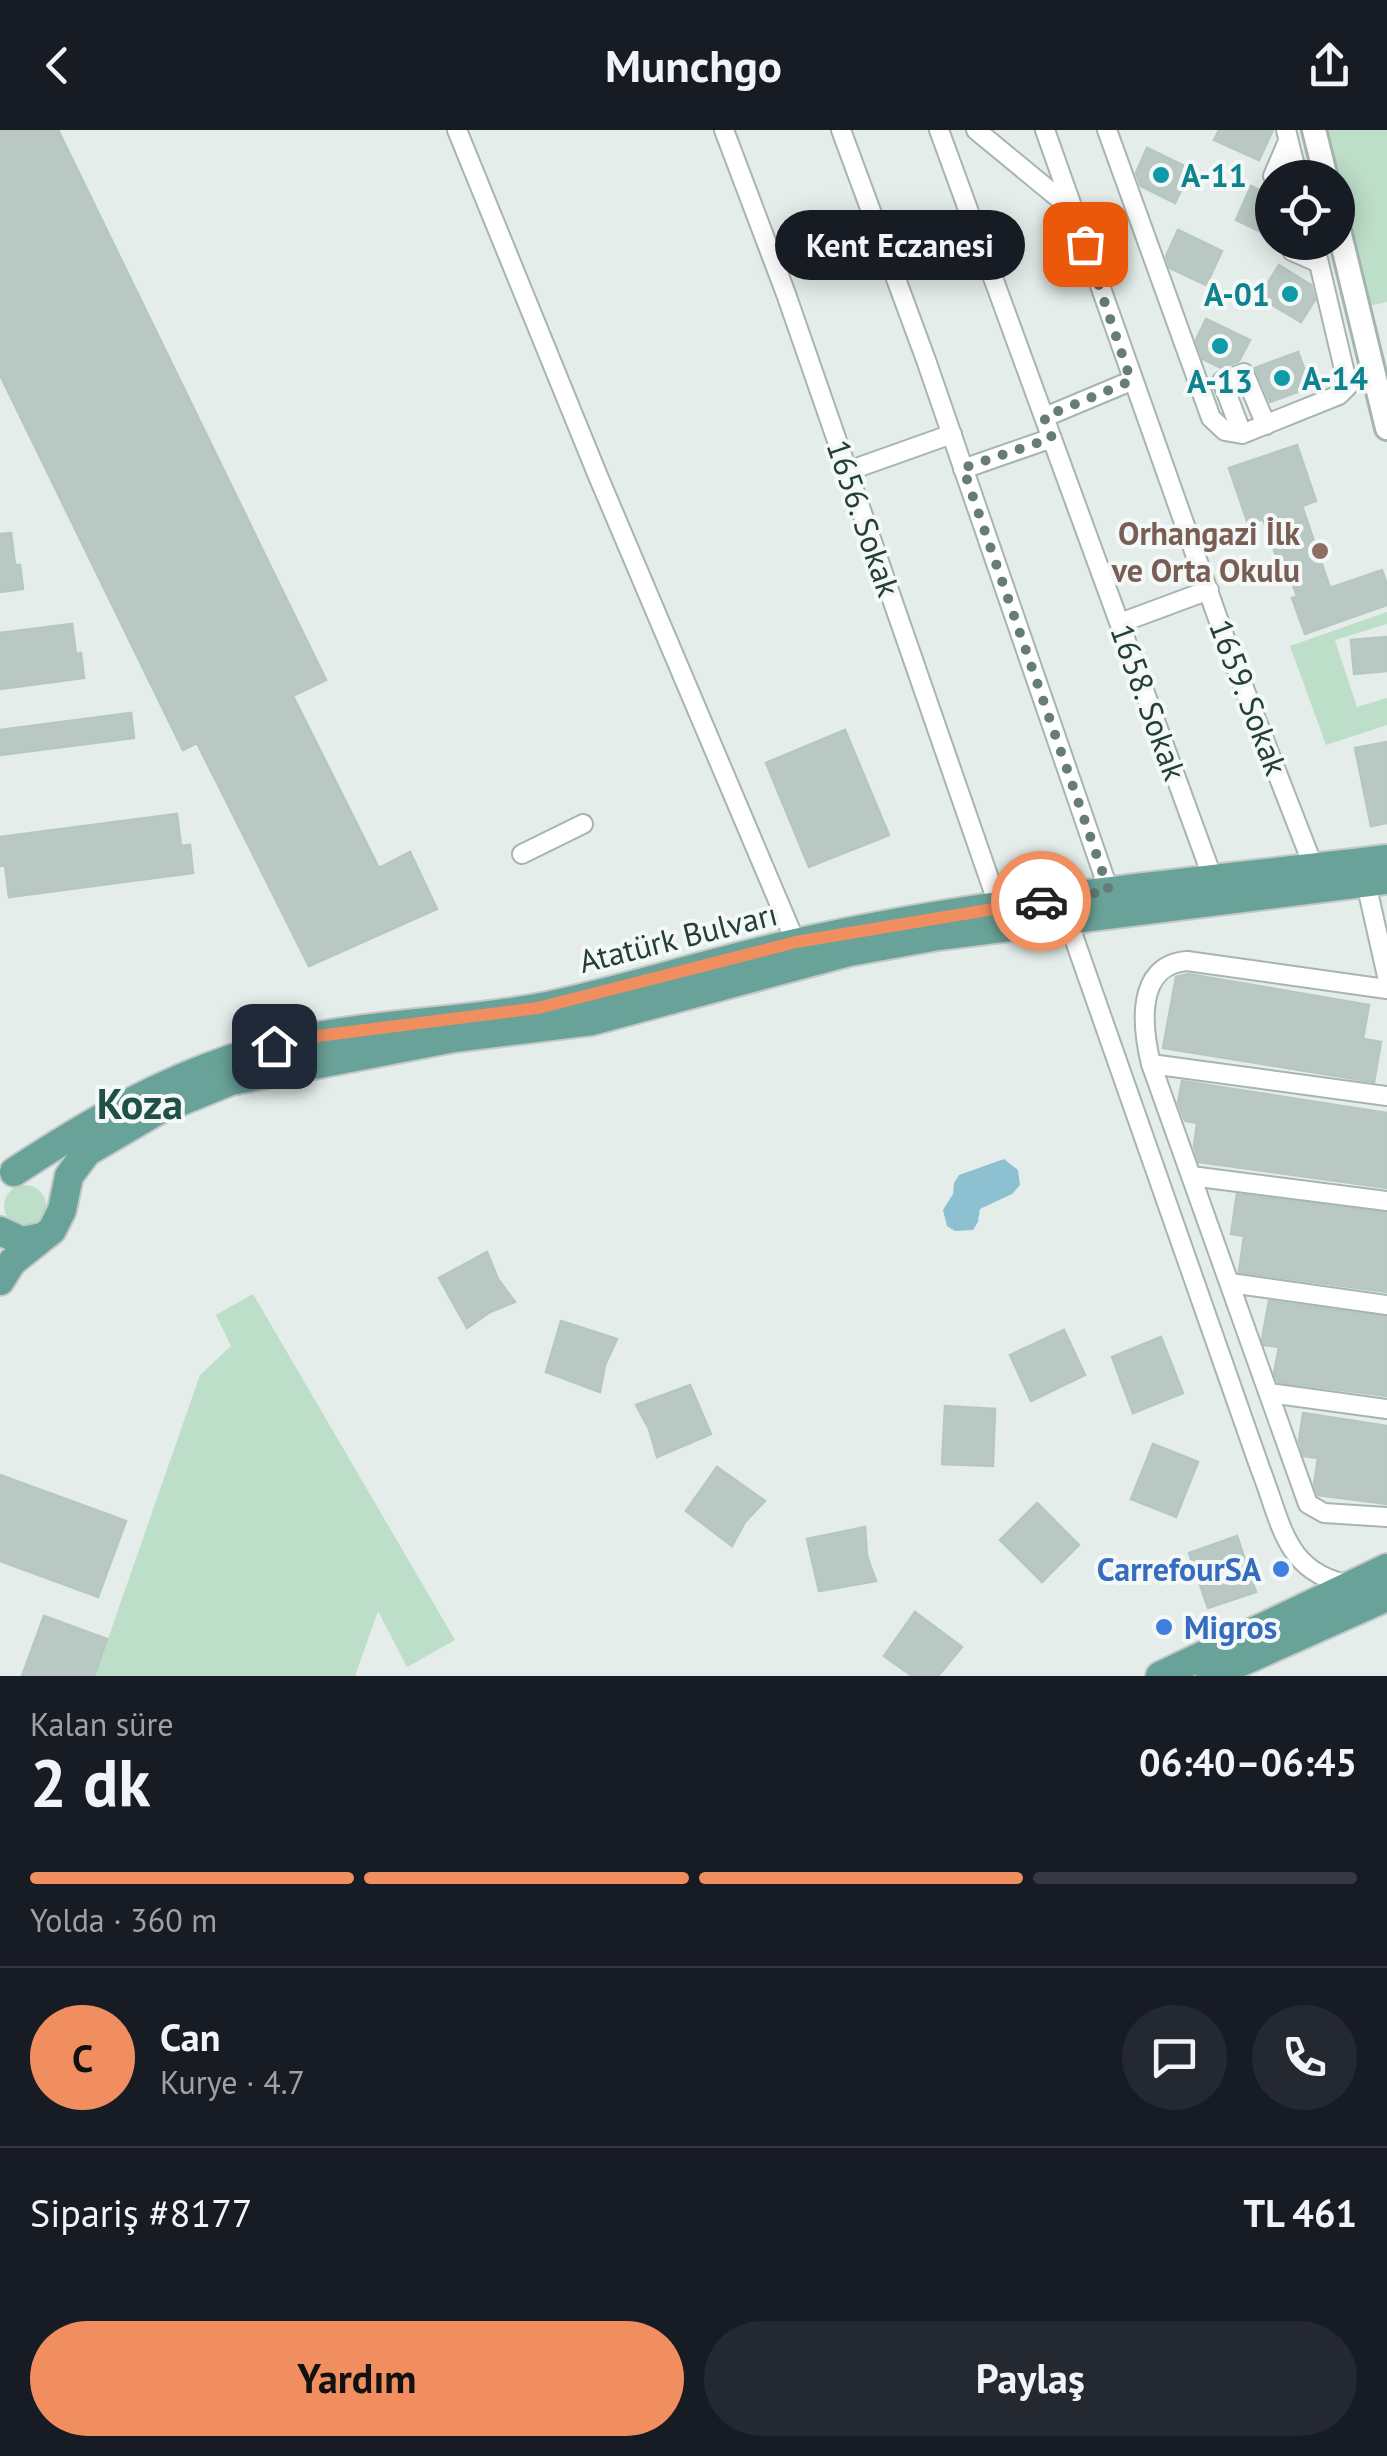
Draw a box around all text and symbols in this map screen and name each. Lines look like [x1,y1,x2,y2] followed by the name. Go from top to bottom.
[605,36,782,94] text: Munchgo
[30,38,85,93] icon: back
[1302,38,1357,93] icon: share
[1181,154,1247,196] place label: A-11
[1255,160,1355,260] map controls
[1255,160,1355,260] button: locate
[1150,164,1172,186] marker: A-11
[1043,202,1128,287] pin
[775,209,1025,279] callout: Kent Eczanesi
[1058,217,1113,272] icon: bag
[806,224,994,266] text: Kent Eczanesi
[1204,273,1270,315] place label: A-01
[1279,283,1301,305] marker: A-01
[1209,335,1231,357] marker: A-13
[1302,357,1368,399] place label: A-14
[1187,360,1253,402] place label: A-13
[1271,367,1293,389] marker: A-14
[818,434,911,603] street label: 1656. Sokak
[1111,512,1300,591] place label: Orhangazi İlk ve Orta Okulu
[1309,540,1331,562] marker: Orhangazi İlk ve Orta Okulu
[1200,613,1298,781] street label: 1659. Sokak
[1101,618,1197,787] street label: 1658. Sokak
[991,851,1091,951] courier
[1014,874,1069,929] icon: car
[574,892,782,982] street label: Atatürk Bulvarı
[232,1004,317,1089] pin
[247,1019,302,1074] icon: home
[97,1076,183,1131] district label: Koza
[1097,1548,1262,1590] place label: CarrefourSA
[1270,1558,1292,1580] marker: CarrefourSA
[1184,1606,1277,1648] place label: Migros
[1153,1616,1175,1638] marker: Migros
[30,1703,174,1745] text: Kalan süre
[1139,1737,1357,1786] text: 06:40–06:45
[30,1740,150,1824] text: 2 dk
[30,1899,217,1941] text: Yolda · 360 m
[1122,2005,1227,2110] button: chat
[1252,2005,1357,2110] button: phone
[160,2012,220,2061] text: Can
[72,2033,93,2082] text: C
[160,2061,305,2103] text: Kurye · 4.7
[30,2188,253,2237] text: Sipariş #8177
[1244,2188,1357,2237] text: TL 461
[30,2321,684,2436] button: Yardım
[704,2321,1357,2436] button: Paylaş

